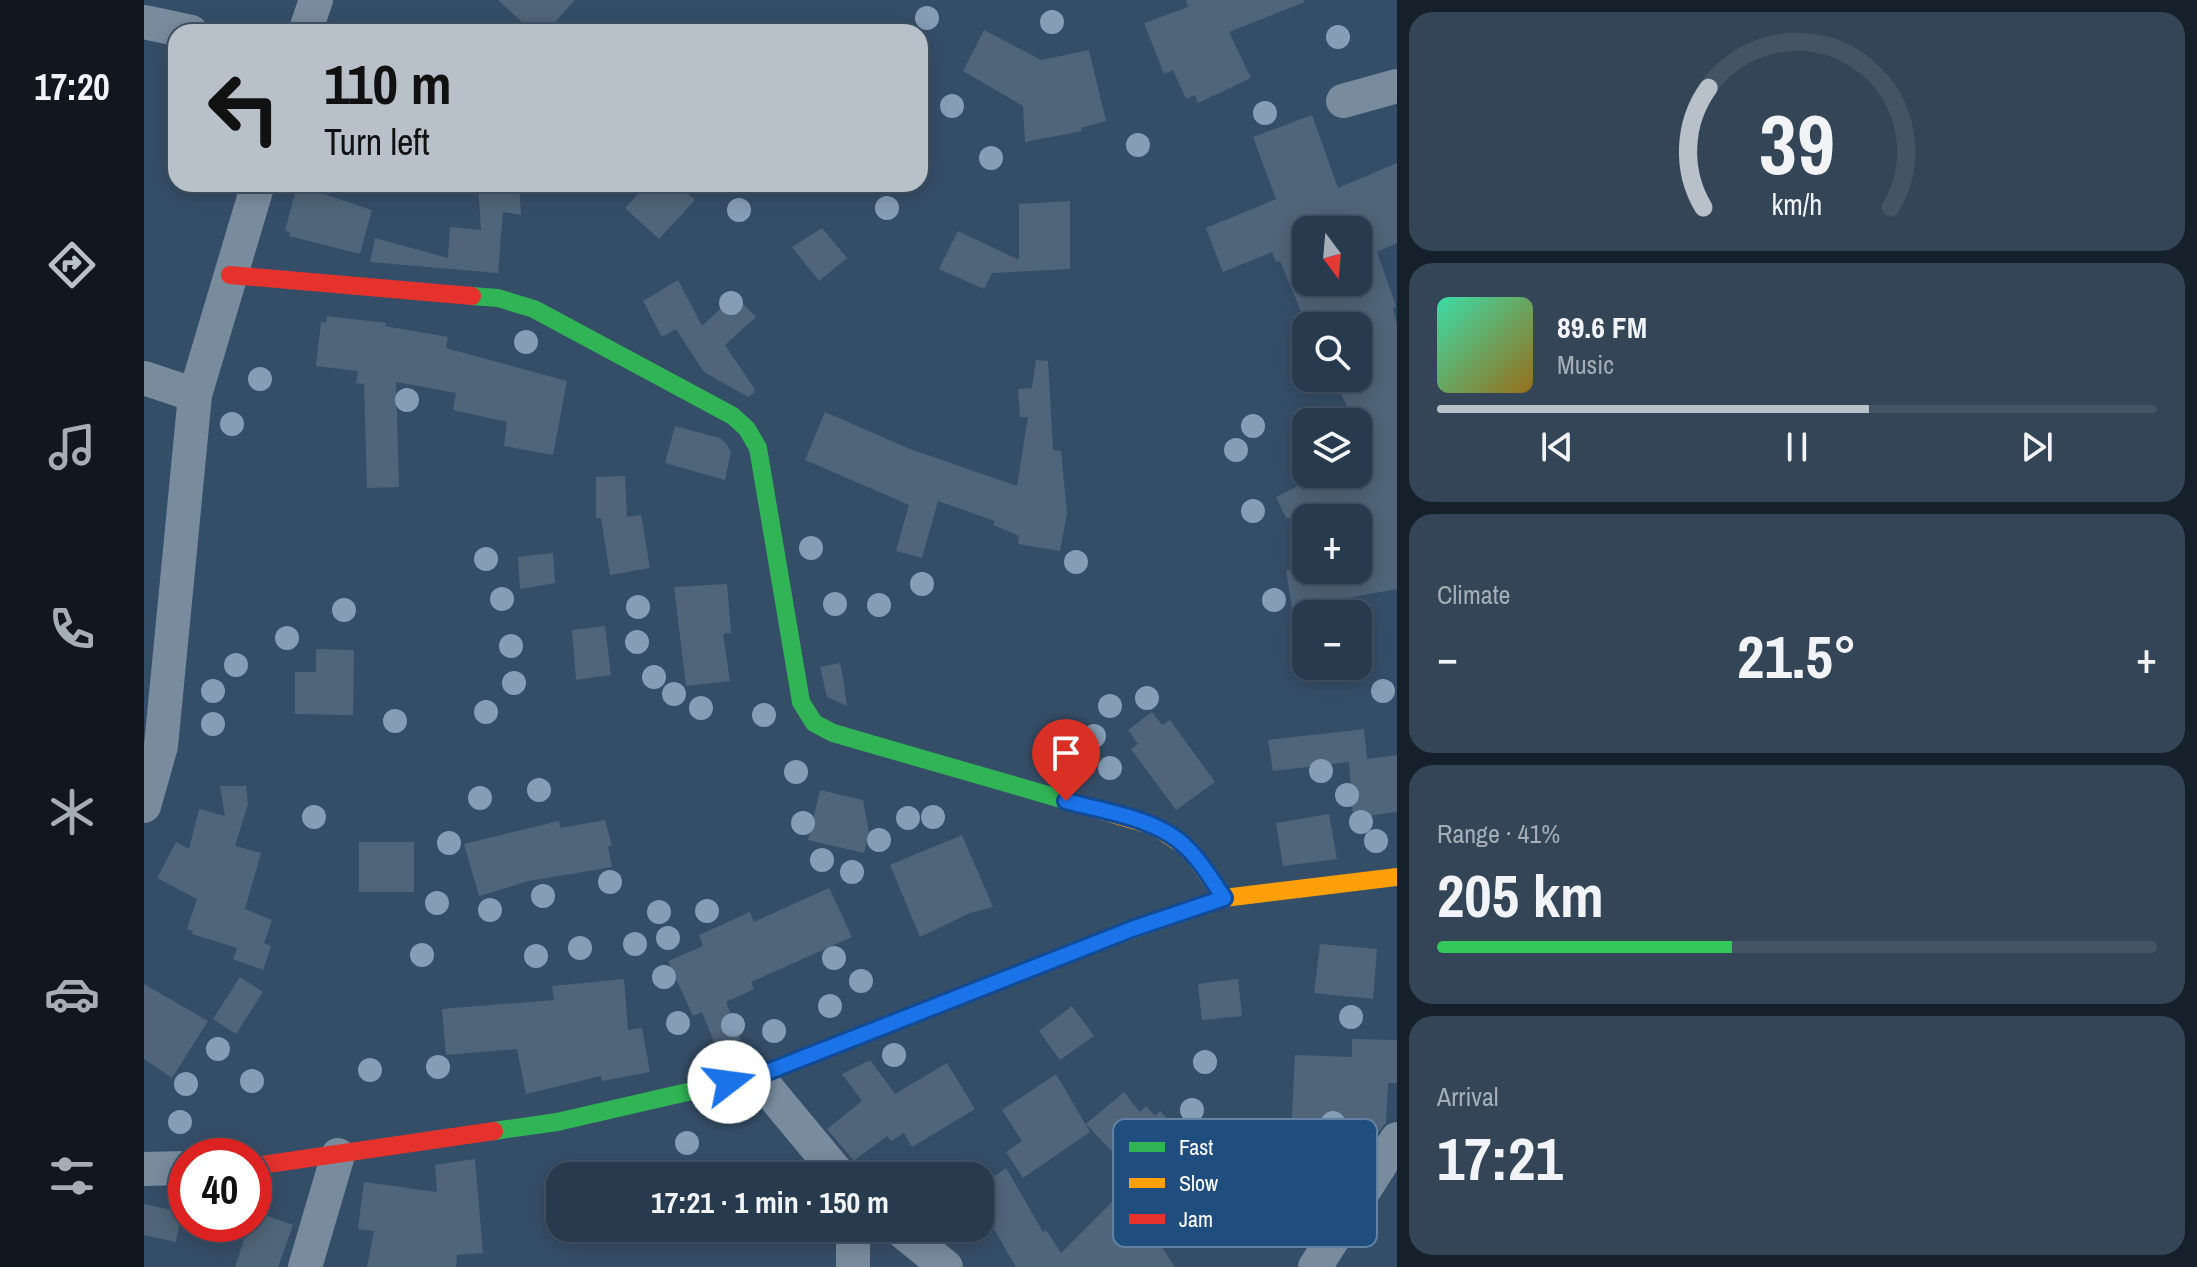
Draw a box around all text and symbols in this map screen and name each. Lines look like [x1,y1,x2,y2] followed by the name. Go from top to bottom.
[324,46,452,121] text: 110 m
[192,56,296,160] icon: left
[34,63,110,111] text: 17:20
[1759,87,1835,199] text: 39
[324,118,430,166] text: Turn left
[1772,185,1822,224] text: km/h
[1292,216,1372,296] north arrow
[1292,216,1372,680] map controls
[44,237,100,293] icon: directions
[1557,307,1647,347] text: 89.6 FM
[1292,312,1372,392] button: search
[1557,347,1614,382] text: Music
[1292,408,1372,488] button: layers
[44,419,100,475] icon: music
[1535,425,1579,469] icon: previous
[1775,425,1819,469] icon: pause
[2015,425,2059,469] icon: next
[1292,504,1372,584] button: +
[1437,577,1510,612] text: Climate
[1292,600,1372,680] button: −
[44,601,100,657] icon: phone
[1737,616,1857,697] text: 21.5°
[1437,627,1458,687] text: −
[2136,627,2157,687] text: +
[1032,719,1100,801] pin
[1044,731,1088,775] icon: arrive
[44,784,100,840] icon: climate
[1437,816,1560,851] text: Range · 41%
[1437,855,1604,936] text: 205 km
[44,966,100,1022] icon: car
[687,1040,771,1124] position arrow
[1437,1079,1499,1114] text: Arrival
[1437,1118,1563,1199] text: 17:21
[1113,1119,1377,1247] legend
[1179,1132,1213,1162] text: Fast
[168,1138,272,1242] speed limit sign: 40
[44,1148,100,1204] icon: filters
[1179,1168,1218,1198] text: Slow
[651,1182,889,1222] text: 17:21 · 1 min · 150 m
[1179,1204,1213,1234] text: Jam

